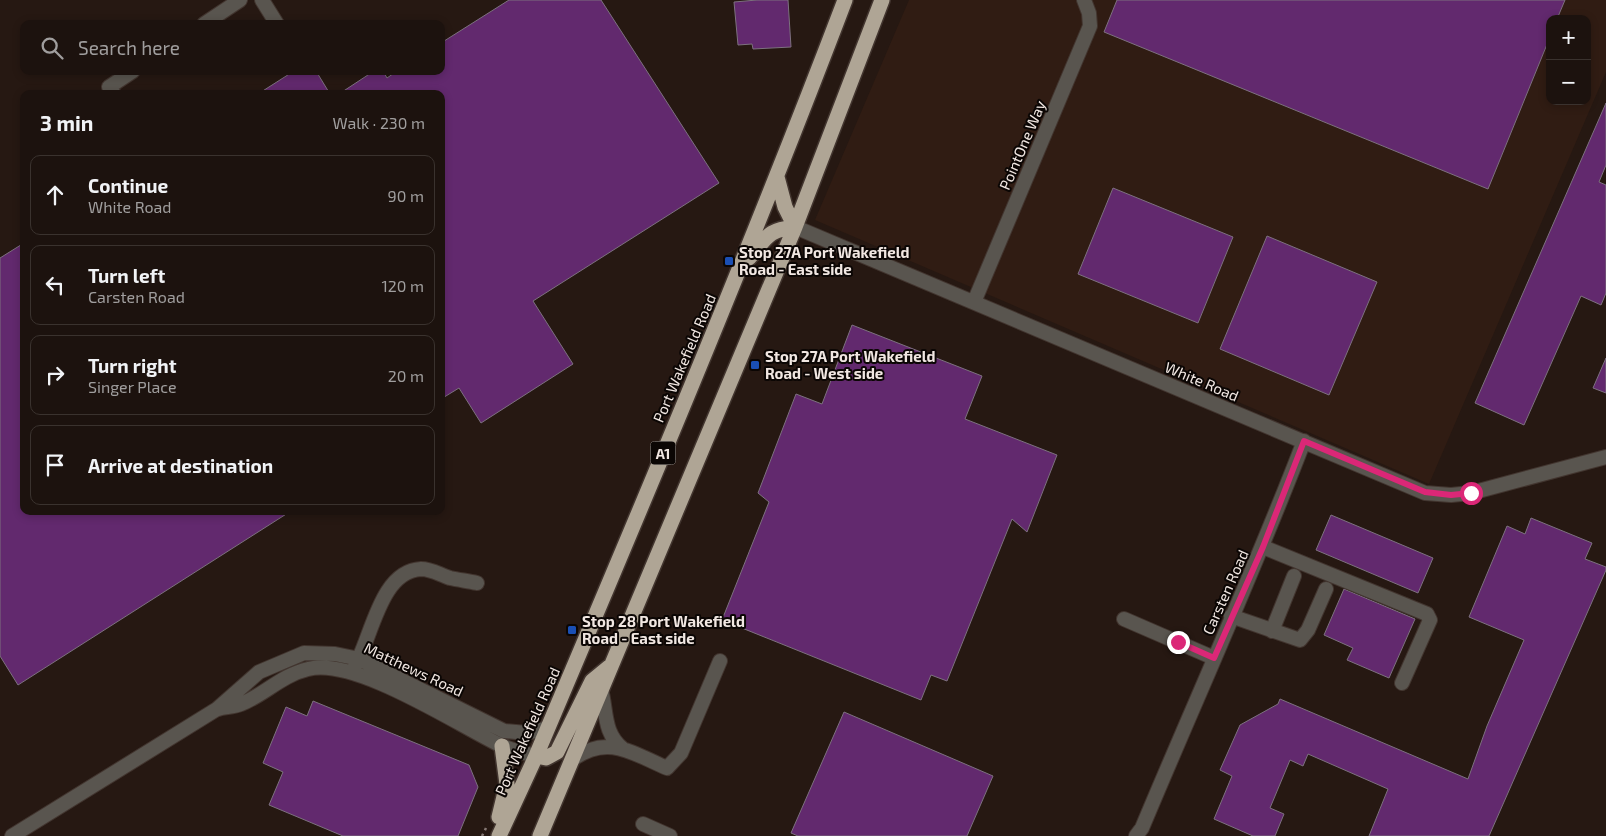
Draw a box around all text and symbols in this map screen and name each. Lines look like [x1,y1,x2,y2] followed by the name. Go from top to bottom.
[1546,15,1591,105] map controls
[1546,15,1591,60] button: +
[20,20,445,75] search box
[38,34,66,62] icon: search
[78,36,180,59] text: Search here
[1546,60,1591,105] button: −
[995,97,1049,193] street label: PointOne Way
[40,110,93,135] text: 3 min
[332,113,425,132] text: Walk · 230 m
[88,174,168,197] text: Continue
[41,181,69,209] icon: ahead
[388,186,424,205] text: 90 m
[88,197,172,216] text: White Road
[739,243,910,278] place label: Stop 27A Port Wakefield Road - East side
[723,255,735,267] marker: Stop 27A Port Wakefield Road - East side
[88,264,165,287] text: Turn left
[41,271,69,299] icon: left
[381,276,424,295] text: 120 m
[88,287,185,306] text: Carsten Road
[649,291,719,425] street label: Port Wakefield Road
[765,347,936,382] place label: Stop 27A Port Wakefield Road - West side
[88,354,176,377] text: Turn right
[1162,357,1242,405] street label: White Road
[749,359,761,371] marker: Stop 27A Port Wakefield Road - West side
[41,361,69,389] icon: right
[388,366,424,385] text: 20 m
[88,377,177,396] text: Singer Place
[650,442,676,464] road number: A1
[41,451,69,479] icon: arrive
[88,454,273,477] text: Arrive at destination
[1460,482,1483,505] route start
[1198,547,1252,637] street label: Carsten Road
[582,612,745,647] place label: Stop 28 Port Wakefield Road - East side
[566,624,578,636] marker: Stop 28 Port Wakefield Road - East side
[1167,631,1190,654] route end
[361,638,467,700] street label: Matthews Road
[491,664,563,798] street label: Port Wakefield Road

